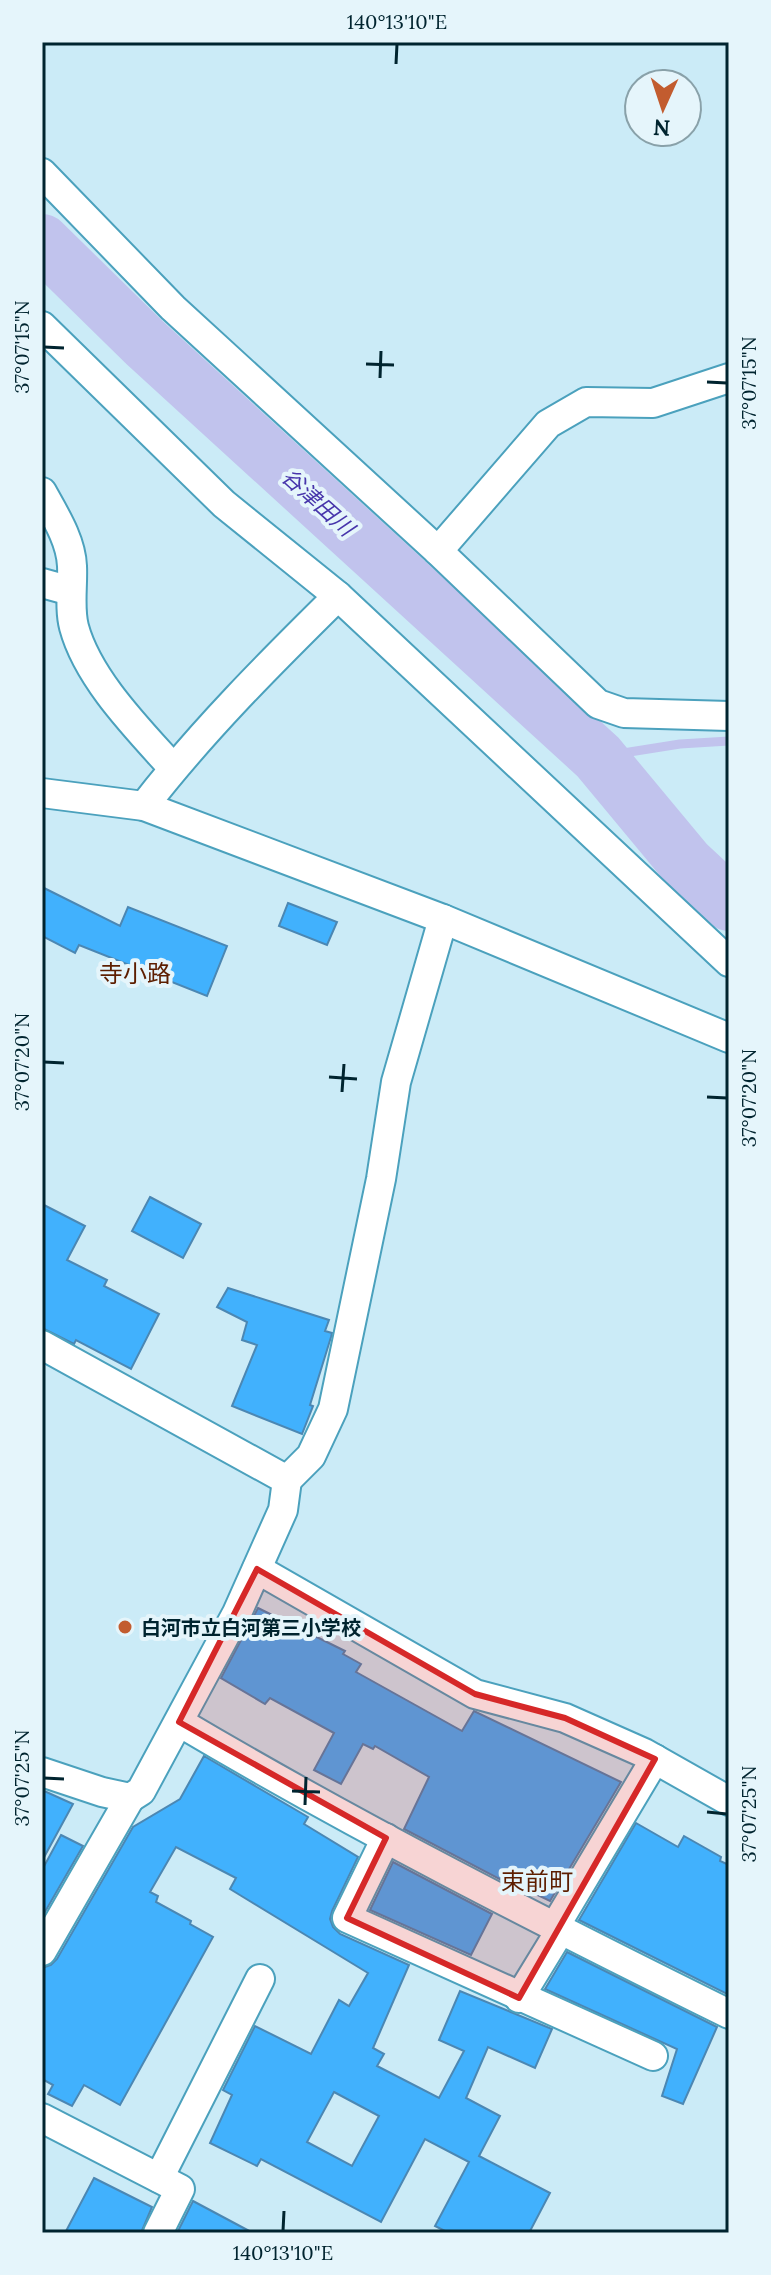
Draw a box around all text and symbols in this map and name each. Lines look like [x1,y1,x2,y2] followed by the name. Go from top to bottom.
[347,9,447,34] text: 140°13'10"E
[623,68,703,148] north arrow
[653,114,671,142] text: N
[9,300,34,394] text: 37°07'15"N
[736,336,761,430] text: 37°07'15"N
[276,462,362,543] water label: 谷津田川
[99,958,171,989] district label: 寺小路
[9,1013,34,1111] text: 37°07'20"N
[736,1049,761,1147] text: 37°07'20"N
[141,1615,361,1640] place label: 白河市立白河第三小学校
[116,1618,134,1636] marker: 白河市立白河第三小学校
[9,1729,34,1827] text: 37°07'25"N
[736,1765,761,1863] text: 37°07'25"N
[501,1866,573,1897] district label: 束前町
[233,2240,333,2265] text: 140°13'10"E

